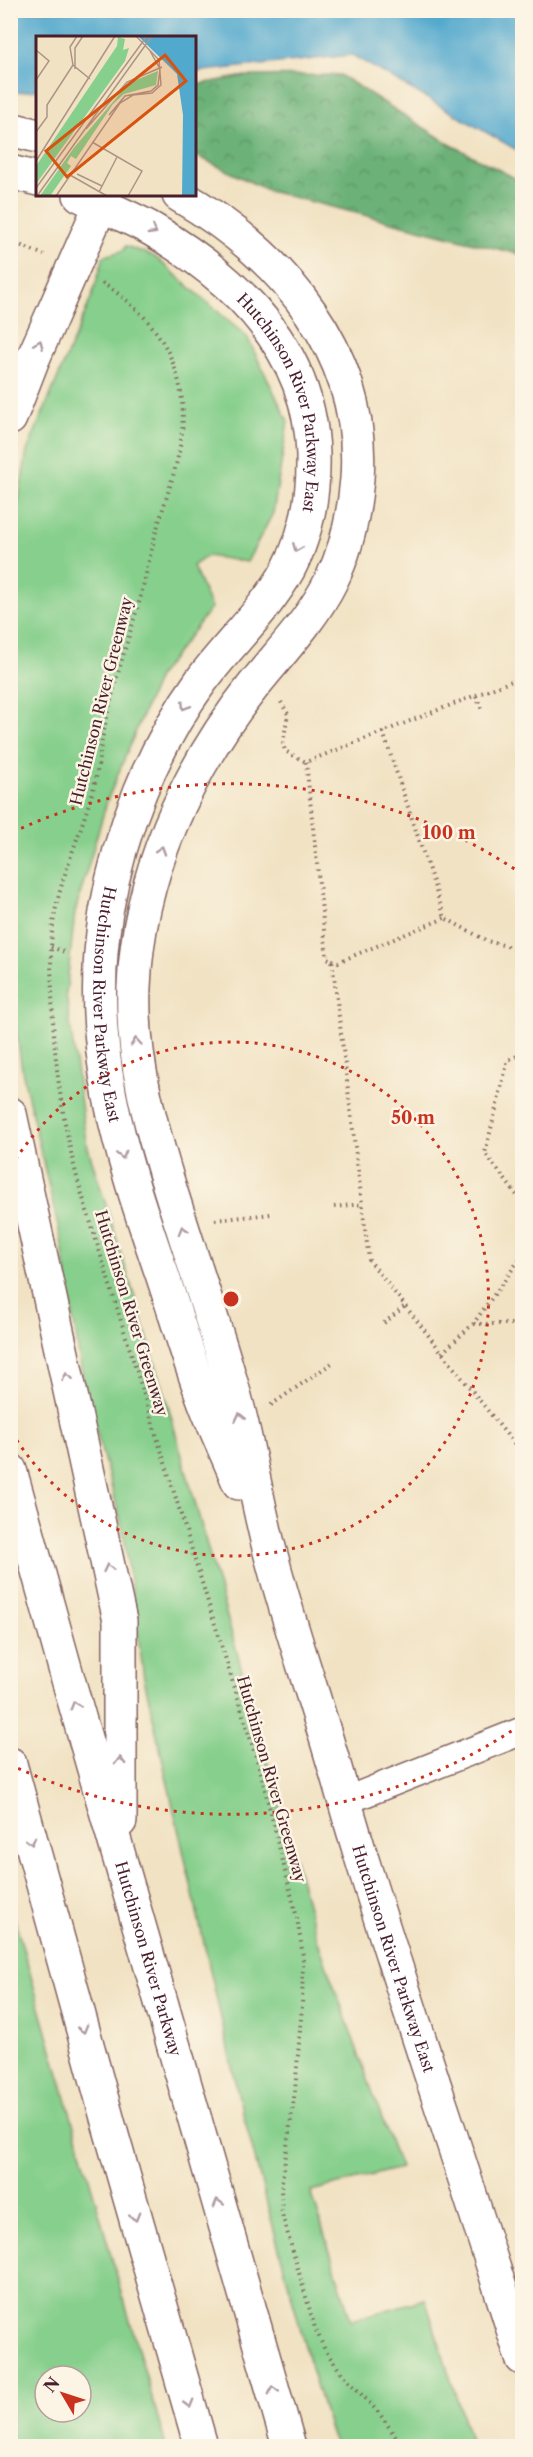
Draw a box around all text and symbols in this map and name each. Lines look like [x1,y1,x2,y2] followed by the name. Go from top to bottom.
[36,36,196,196] inset map
[147,224,157,235] one-way arrow
[233,289,323,515] street label: Hutchinson River Parkway East
[32,339,44,350] one-way arrow
[292,541,304,552] one-way arrow
[65,594,137,807] street label: Hutchinson River Greenway
[181,699,192,710] one-way arrow
[422,822,476,844] text: 100 m
[154,845,167,856] one-way arrow
[89,884,125,1125] street label: Hutchinson River Parkway East
[130,1037,143,1046] one-way arrow
[391,1107,435,1129] text: 50 m
[115,1150,128,1160] one-way arrow
[91,1208,173,1419] street label: Hutchinson River Greenway
[178,1225,190,1236] one-way arrow
[221,1289,241,1309] centre of rings
[62,1372,75,1382] one-way arrow
[234,1412,247,1422] one-way arrow
[103,1563,116,1573] one-way arrow
[233,1673,311,1886] street label: Hutchinson River Greenway
[70,1700,82,1711] one-way arrow
[114,1757,126,1766] one-way arrow
[24,1836,37,1846] one-way arrow
[348,1842,440,2075] street label: Hutchinson River Parkway East
[111,1859,186,2060] street label: Hutchinson River Parkway
[75,2024,88,2034] one-way arrow
[213,2198,226,2208] one-way arrow
[128,2211,140,2221] one-way arrow
[33,2364,93,2424] north arrow
[39,2373,64,2396] text: N
[268,2385,280,2396] one-way arrow
[182,2398,194,2409] one-way arrow

